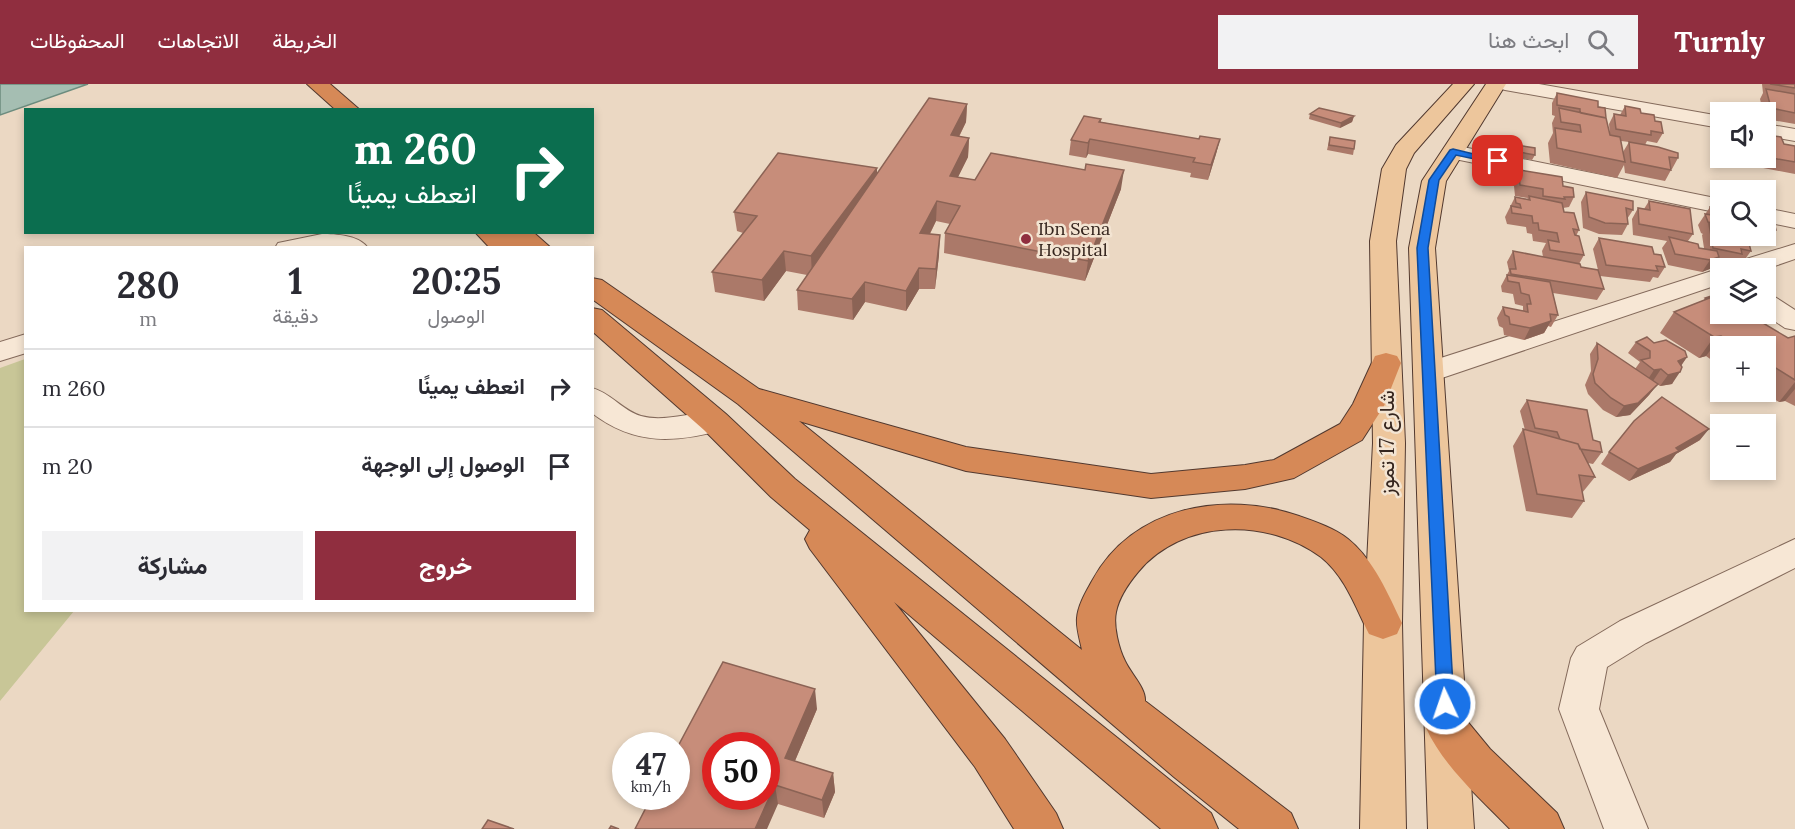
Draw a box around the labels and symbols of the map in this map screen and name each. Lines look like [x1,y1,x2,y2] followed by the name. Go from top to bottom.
[1472,135,1523,186] pin
[1038,217,1110,261] place label: Ibn Sena Hospital
[1019,232,1033,246] marker: Ibn Sena Hospital
[1373,390,1401,497] street label: شارع 17 تموز
[1413,672,1477,736] position arrow
[702,732,780,810] speed limit sign: 50

